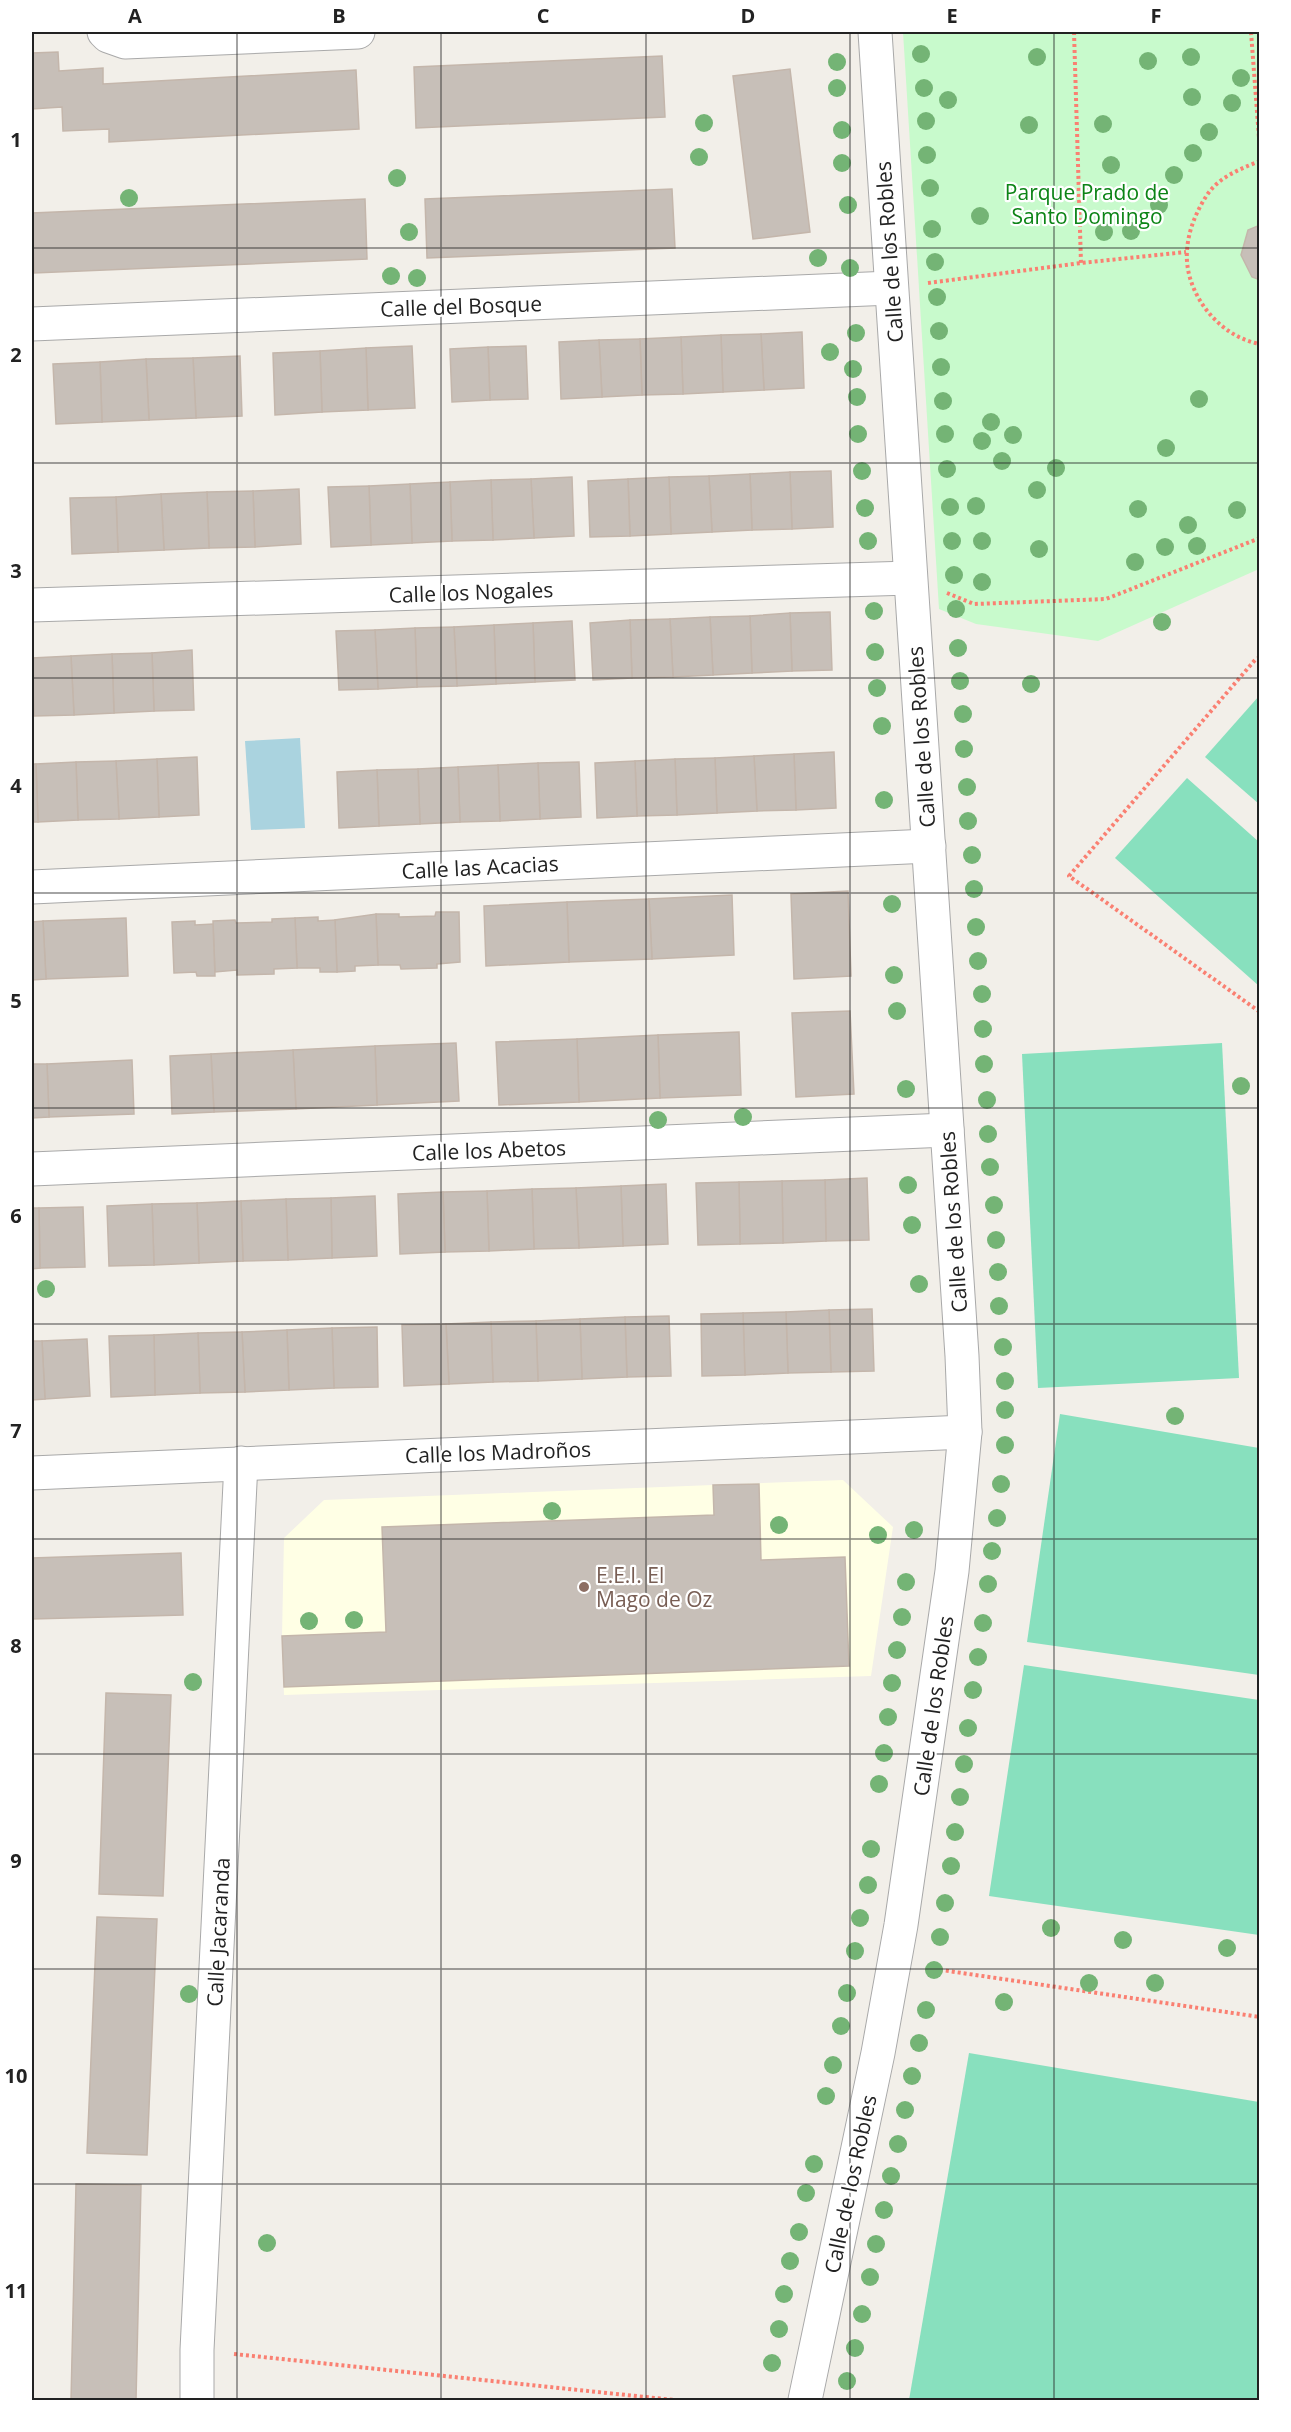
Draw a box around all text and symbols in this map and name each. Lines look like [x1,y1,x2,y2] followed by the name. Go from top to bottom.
[128,2,142,29] text: A
[332,2,346,29] text: B
[537,2,550,29] text: C
[741,2,755,29] text: D
[946,2,958,29] text: E
[1151,2,1161,29] text: F
[10,126,22,153] text: 1
[869,160,909,344] street label: Calle de los Robles
[1005,178,1169,230] park label: Parque Prado de Santo Domingo
[380,289,542,323] street label: Calle del Bosque
[10,341,22,368] text: 2
[10,557,22,584] text: 3
[388,575,554,609] street label: Calle los Nogales
[901,645,941,829] street label: Calle de los Robles
[10,772,22,799] text: 4
[401,849,559,885] street label: Calle las Acacias
[10,987,22,1014] text: 5
[933,1130,973,1314] street label: Calle de los Robles
[411,1133,567,1167] street label: Calle los Abetos
[10,1202,22,1229] text: 6
[10,1417,22,1444] text: 7
[404,1435,592,1469] street label: Calle los Madroños
[596,1561,712,1613] place label: E.E.I. El Mago de Oz
[577,1580,591,1594] marker: E.E.I. El Mago de Oz
[906,1614,960,1798] street label: Calle de los Robles
[10,1632,22,1659] text: 8
[10,1847,22,1874] text: 9
[200,1857,236,2007] street label: Calle Jacaranda
[5,2062,27,2089] text: 10
[817,2092,883,2276] street label: Calle de los Robles
[5,2277,27,2304] text: 11

